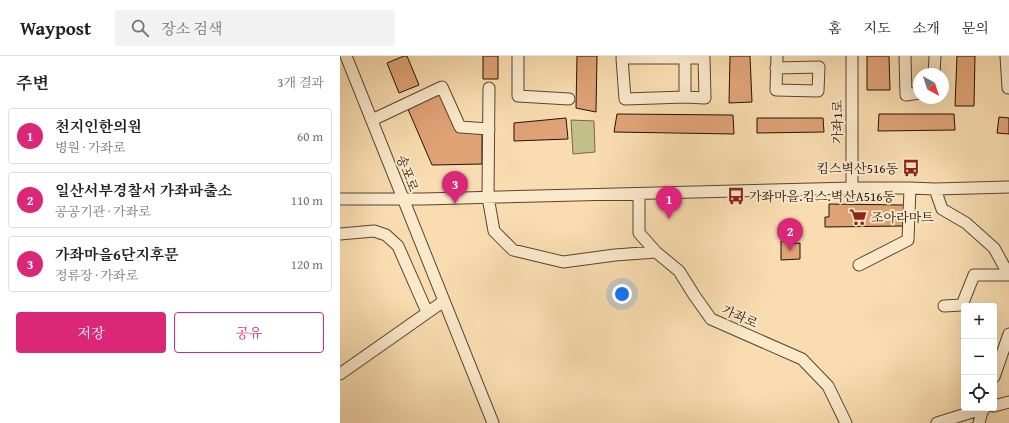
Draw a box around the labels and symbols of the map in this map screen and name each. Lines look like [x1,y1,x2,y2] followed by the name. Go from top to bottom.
[913,68,949,104] north arrow
[828,100,847,144] street label: 가좌1로
[392,152,423,195] street label: 송포로
[901,158,921,178] bus stop icon: 킴스벽산516동
[816,159,898,178] place label: 킴스벽산516동
[442,171,468,204] pin: 3
[656,186,682,219] pin: 1
[726,186,746,206] bus stop icon: 가좌마을.킴스.벽산A516동
[749,187,895,206] place label: 가좌마을.킴스.벽산A516동
[848,207,868,227] supermarket icon: 조아라마트
[871,208,934,227] place label: 조아라마트
[777,218,803,251] pin: 2
[612,284,632,304] your location
[719,300,761,333] street label: 가좌로

